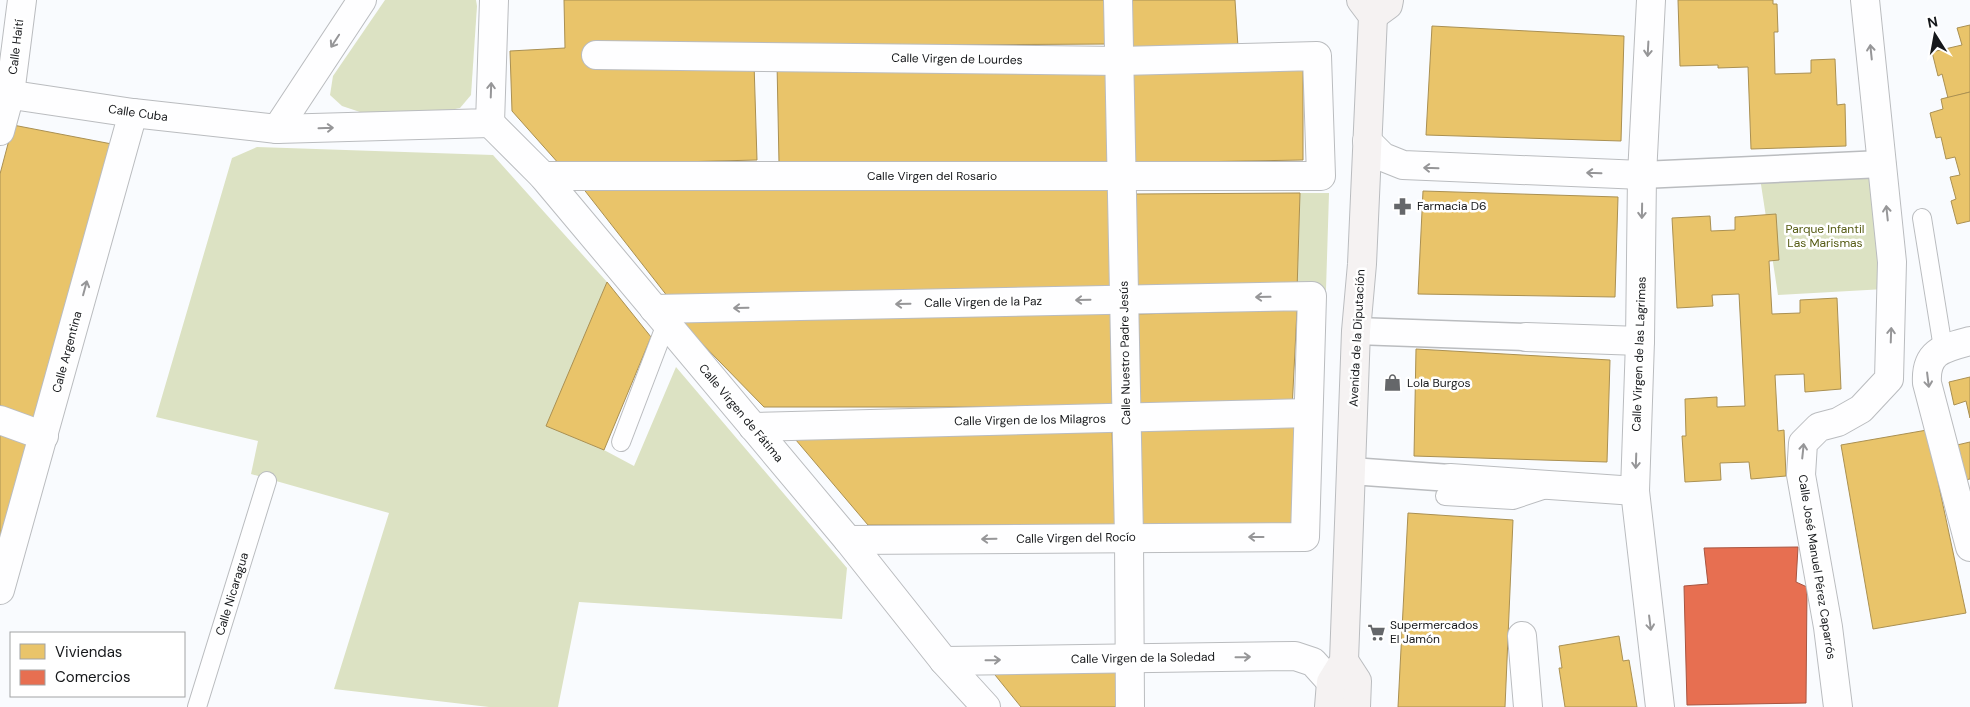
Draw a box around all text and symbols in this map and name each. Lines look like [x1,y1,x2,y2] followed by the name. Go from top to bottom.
[1910,10,1960,60] north arrow
[1926,12,1939,32] text: N
[5,18,27,75] street label: Calle Haití
[330,33,340,47] one-way arrow
[1644,40,1653,56] one-way arrow
[1866,44,1876,60] one-way arrow
[891,50,1023,68] street label: Calle Virgen de Lourdes
[487,83,496,99] one-way arrow
[107,101,169,125] street label: Calle Cuba
[318,123,334,133] one-way arrow
[1424,163,1440,172] one-way arrow
[867,168,997,184] street label: Calle Virgen del Rosario
[1586,168,1602,178] one-way arrow
[1393,196,1413,216] pharmacy icon: Farmacia D6
[1417,198,1486,214] place label: Farmacia D6
[1637,202,1647,219] one-way arrow
[1882,206,1892,222] one-way arrow
[1785,221,1865,251] park label: Parque Infantil Las Marismas
[1345,269,1369,407] street label: Avenida de la Diputación
[1628,276,1650,432] street label: Calle Virgen de las Lagrimas
[81,280,90,296] one-way arrow
[1116,281,1134,425] street label: Calle Nuestro Padre Jesús
[1255,292,1271,301] one-way arrow
[924,293,1042,311] street label: Calle Virgen de la Paz
[1075,296,1091,305] one-way arrow
[895,299,912,309] one-way arrow
[733,303,749,312] one-way arrow
[48,309,86,395] street label: Calle Argentina
[1887,327,1896,343] one-way arrow
[695,360,787,466] street label: Calle Virgen de Fátima
[1923,372,1933,388] one-way arrow
[1383,373,1403,393] shop icon: Lola Burgos
[1407,375,1471,391] place label: Lola Burgos
[954,411,1106,429] street label: Calle Virgen de los Milagros
[1798,444,1808,460] one-way arrow
[1631,453,1640,469] one-way arrow
[1794,473,1840,661] street label: Calle José Manuel Pérez Caparrós
[1016,529,1136,547] street label: Calle Virgen del Rocío
[1249,532,1265,542] one-way arrow
[981,534,998,544] one-way arrow
[212,550,252,638] street label: Calle Nicaragua
[1645,614,1655,630] one-way arrow
[1390,617,1478,647] place label: Supermercados El Jamón
[1366,622,1386,642] supermarket icon: Supermercados El Jamón
[10,632,185,697] legend
[55,642,122,662] text: Viviendas
[1071,649,1215,667] street label: Calle Virgen de la Soledad
[1234,652,1251,662] one-way arrow
[984,655,1001,665] one-way arrow
[55,667,130,687] text: Comercios

